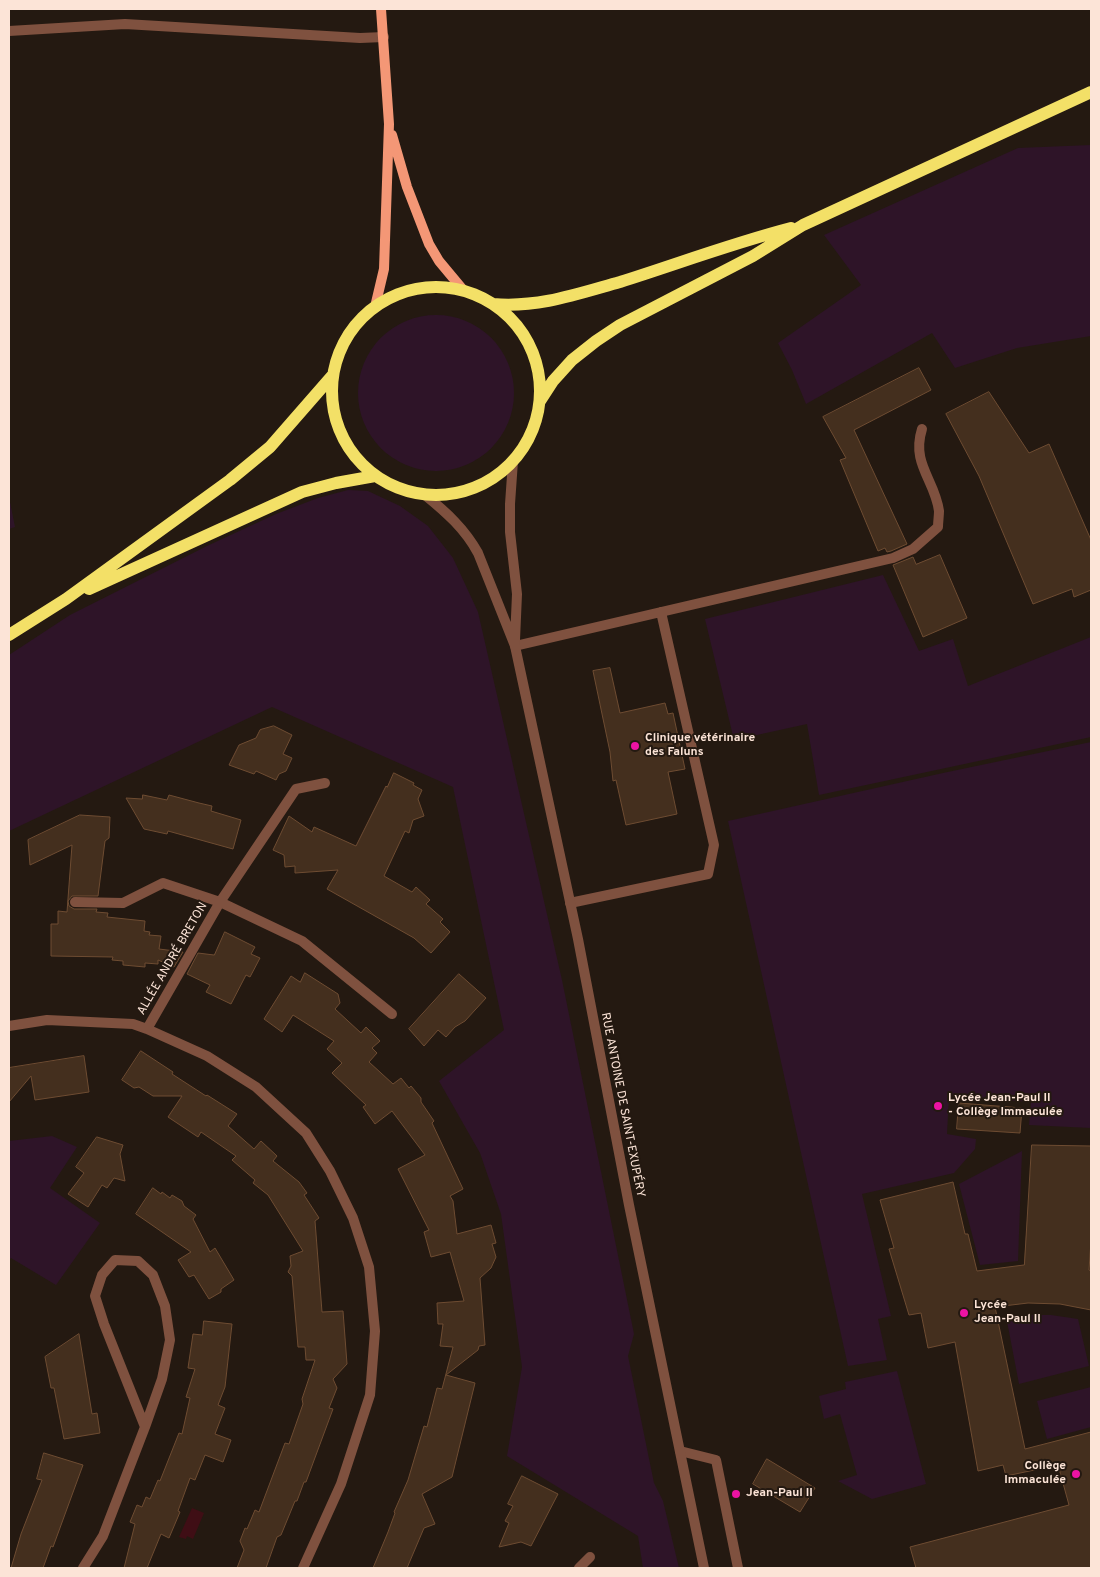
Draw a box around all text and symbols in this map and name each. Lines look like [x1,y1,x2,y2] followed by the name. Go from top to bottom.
[645,732,755,760] place label: Clinique vétérinaire des Faluns
[629,740,641,752] marker: Clinique vétérinaire des Faluns
[135,900,211,1018] street label: ALLÉE ANDRÉ BRETON
[597,1011,647,1199] street label: RUE ANTOINE DE SAINT-EXUPÉRY
[948,1092,1062,1120] place label: Lycée Jean-Paul II - Collège Immaculée
[932,1100,944,1112] marker: Lycée Jean-Paul II - Collège Immaculée
[974,1299,1041,1327] place label: Lycée Jean-Paul II
[958,1307,970,1319] marker: Lycée Jean-Paul II
[1004,1460,1066,1488] place label: Collège Immaculée
[1070,1468,1082,1480] marker: Collège Immaculée
[746,1487,813,1501] place label: Jean-Paul II
[730,1488,742,1500] marker: Jean-Paul II

